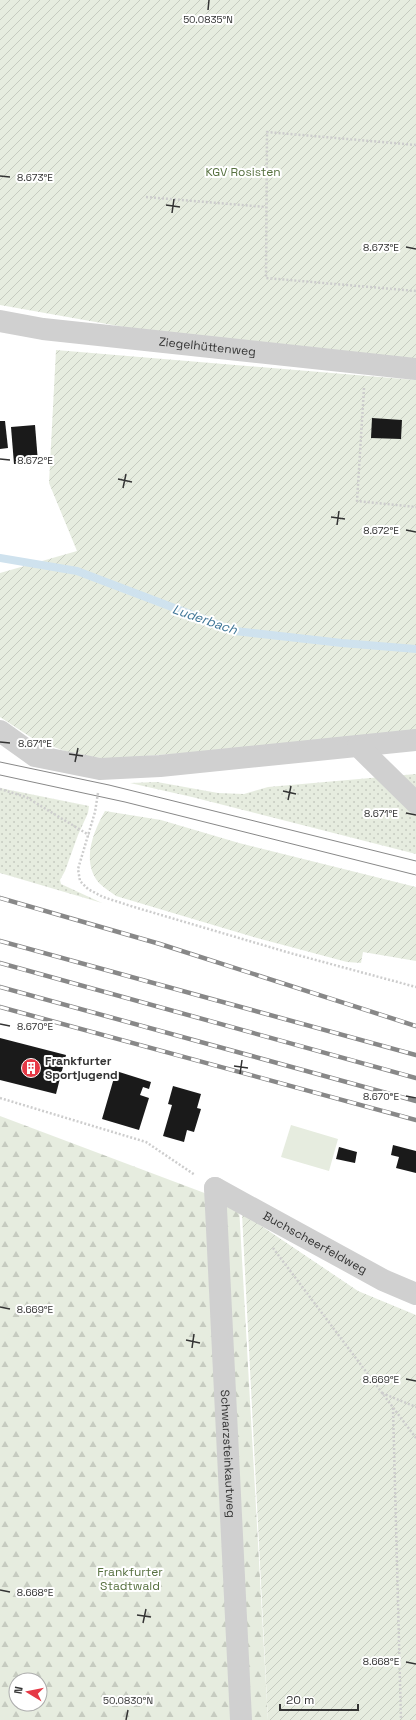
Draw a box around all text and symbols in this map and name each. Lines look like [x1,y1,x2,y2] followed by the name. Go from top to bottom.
[183,13,233,26] text: 50.0835°N
[205,164,281,180] park label: KGV Rosisten
[17,171,53,184] text: 8.673°E
[363,241,399,254] text: 8.673°E
[158,333,257,360] street label: Ziegelhüttenweg
[17,454,53,467] text: 8.672°E
[363,524,399,537] text: 8.672°E
[170,600,240,639] water label: Luderbach
[18,737,52,750] text: 8.671°E
[364,807,398,820] text: 8.671°E
[17,1020,53,1033] text: 8.670°E
[45,1053,118,1083] place label: Frankfurter Sportjugend
[20,1057,42,1079] building icon: Frankfurter Sportjugend
[363,1090,399,1103] text: 8.670°E
[260,1208,370,1278] street label: Buchscheerfeldweg
[17,1303,54,1316] text: 8.669°E
[363,1373,400,1386] text: 8.669°E
[217,1389,239,1518] street label: Schwarzsteinkautweg
[97,1564,163,1594] park label: Frankfurter Stadtwald
[17,1586,54,1599] text: 8.668°E
[363,1655,400,1668] text: 8.668°E
[8,1672,48,1712] north arrow
[11,1685,26,1695] text: N
[280,1686,358,1712] scale bar
[286,1692,314,1708] text: 20 m
[103,1694,153,1707] text: 50.0830°N

